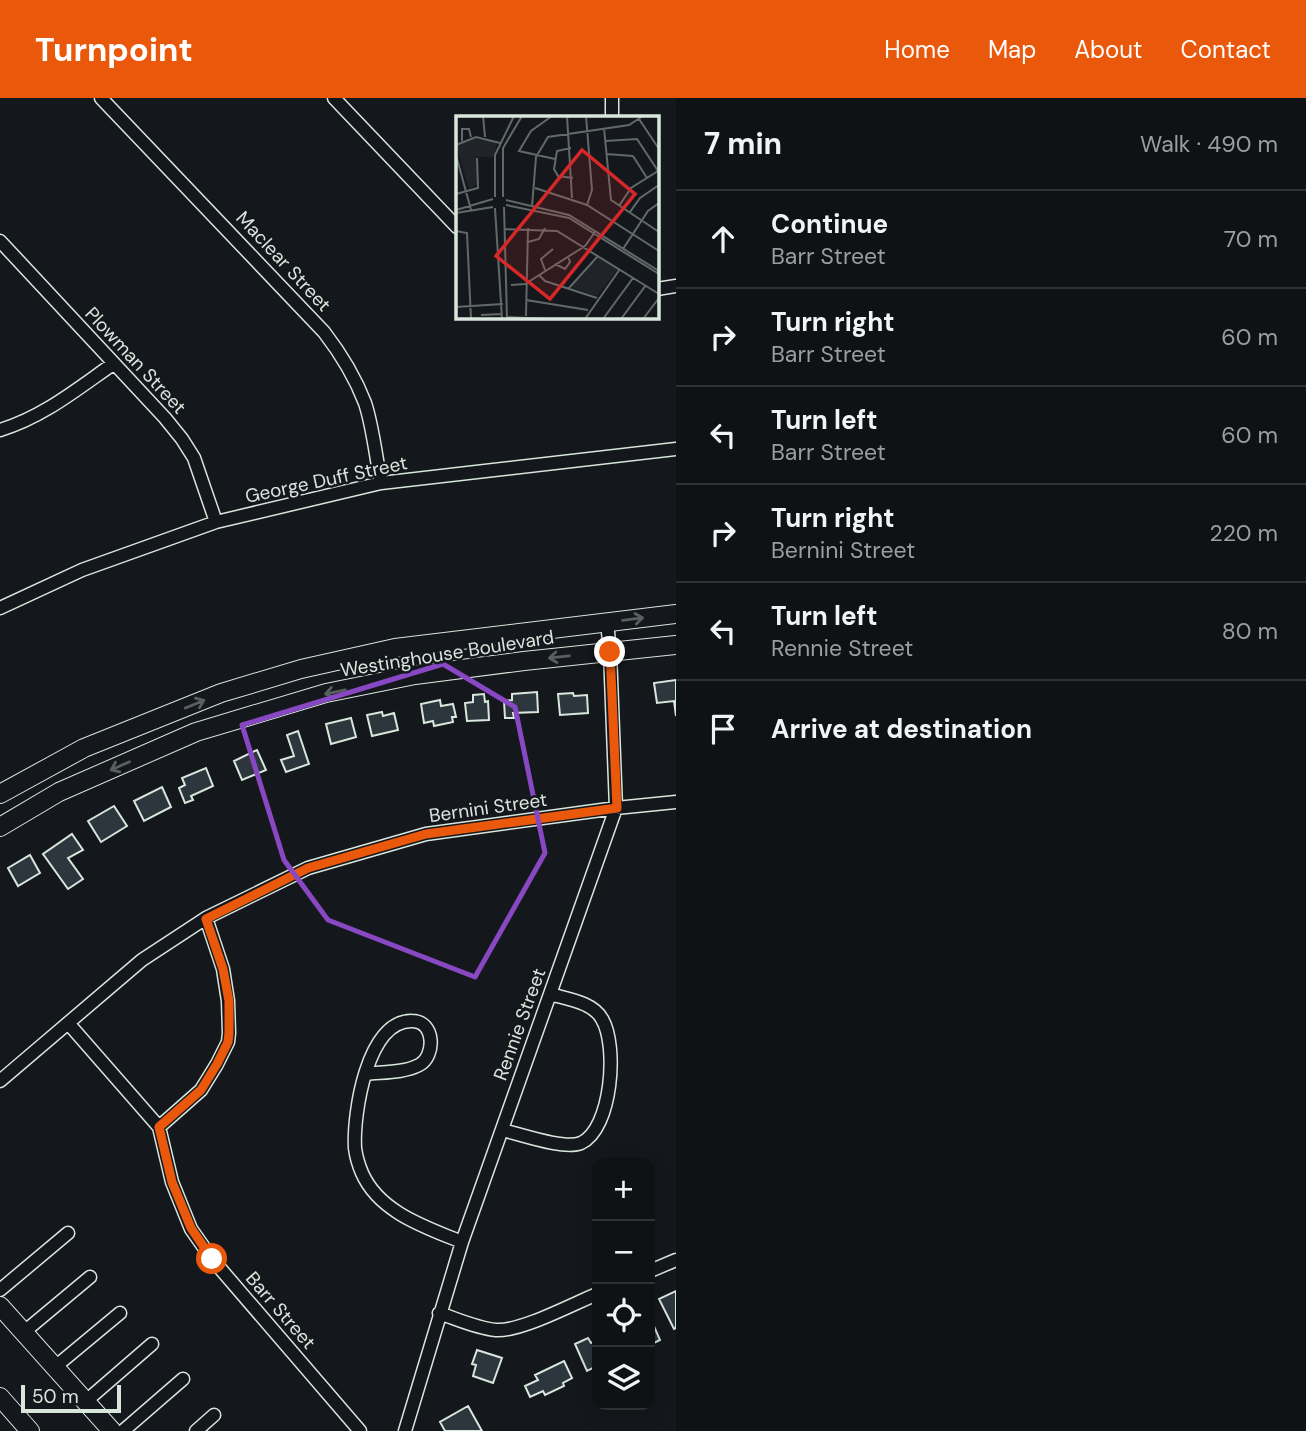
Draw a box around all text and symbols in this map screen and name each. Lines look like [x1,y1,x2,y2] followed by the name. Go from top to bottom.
[35,28,193,71] text: Turnpoint
[884,34,950,65] text: Home
[988,34,1036,65] text: Map
[1074,34,1143,65] text: About
[1181,34,1271,65] text: Contact
[456,116,659,318] inset map
[704,124,782,163] text: 7 min
[1140,129,1278,159] text: Walk · 490 m
[231,206,337,317] street label: Maclear Street
[771,207,888,241] text: Continue
[704,220,742,258] icon: ahead
[1224,224,1278,254] text: 70 m
[771,241,886,271] text: Barr Street
[80,301,192,419] street label: Plowman Street
[771,305,895,339] text: Turn right
[704,318,742,356] icon: right
[1221,322,1278,352] text: 60 m
[771,339,886,369] text: Barr Street
[771,403,878,437] text: Turn left
[704,416,742,454] icon: left
[1221,420,1278,450] text: 60 m
[771,437,886,467] text: Barr Street
[243,450,409,509] street label: George Duff Street
[771,501,895,535] text: Turn right
[704,514,742,552] icon: right
[1209,518,1278,548] text: 220 m
[771,535,915,565] text: Bernini Street
[771,599,878,633] text: Turn left
[704,612,742,650] icon: left
[621,613,644,626] one-way arrow
[1222,616,1278,646] text: 80 m
[338,624,556,683] street label: Westinghouse Boulevard
[771,633,913,663] text: Rennie Street
[594,636,625,667] route end
[549,651,571,664] one-way arrow
[324,685,347,699] one-way arrow
[183,696,205,709] one-way arrow
[704,710,742,748] icon: arrive
[771,712,1032,746] text: Arrive at destination
[110,760,131,773] one-way arrow
[427,787,549,828] street label: Bernini Street
[488,965,551,1084] street label: Rennie Street
[592,1158,655,1410] map controls
[592,1158,655,1221] button: +
[592,1221,655,1284] button: −
[196,1243,227,1274] route start
[240,1266,321,1354] street label: Barr Street
[592,1284,655,1347] button: locate
[592,1347,655,1410] button: layers
[21,1382,121,1414] scale bar
[32,1384,79,1409] text: 50 m

